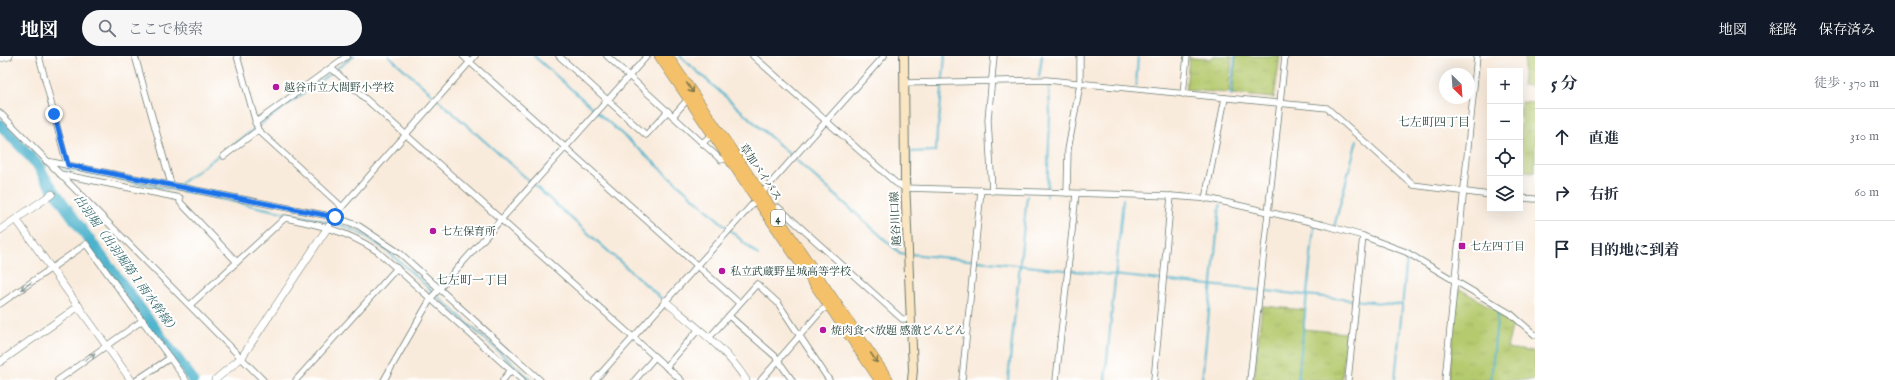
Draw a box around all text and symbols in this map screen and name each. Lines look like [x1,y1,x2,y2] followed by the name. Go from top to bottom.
[82,10,362,46] search box
[96,17,118,39] icon: search
[20,19,58,43] text: 地図
[128,20,203,39] text: ここで検索
[1719,21,1747,39] text: 地図
[1769,21,1797,39] text: 経路
[1819,21,1875,39] text: 保存済み
[1439,68,1475,104] north arrow
[1487,68,1523,212] map controls
[1487,68,1523,104] button: +
[1551,74,1578,95] text: 5 分
[1814,75,1879,92] text: 徒歩 · 370 m
[284,81,394,95] place label: 越谷市立大間野小学校
[271,82,281,92] marker: 越谷市立大間野小学校
[686,83,694,94] one-way arrow
[1487,104,1523,140] button: −
[45,105,63,123] route end
[1398,115,1470,130] district label: 七左町四丁目
[1551,126,1573,148] icon: ahead
[1850,128,1879,145] text: 310 m
[1589,129,1619,148] text: 直進
[1487,140,1523,176] button: locate
[736,141,784,204] street label: 草加バイパス
[1487,176,1523,212] button: layers
[1551,182,1573,204] icon: right
[1854,184,1879,201] text: 60 m
[1589,185,1619,204] text: 右折
[888,191,904,247] street label: 越谷川口線
[70,192,181,337] water label: 出羽堀（出羽堀第１雨水幹線）
[326,208,344,226] route start
[771,210,785,226] road number: 4
[441,225,496,239] place label: 七左保育所
[428,226,438,236] marker: 七左保育所
[1551,238,1573,260] icon: arrive
[1470,240,1525,254] place label: 七左四丁目
[1457,241,1467,251] marker: 七左四丁目
[1589,241,1679,260] text: 目的地に到着
[730,265,851,279] place label: 私立武蔵野星城高等学校
[717,266,727,276] marker: 私立武蔵野星城高等学校
[436,273,508,288] district label: 七左町一丁目
[21,282,32,290] one-way arrow
[831,324,965,338] place label: 焼肉食べ放題 感激どんどん
[818,325,828,335] marker: 焼肉食べ放題 感激どんどん
[870,352,878,364] one-way arrow
[84,353,95,361] one-way arrow

